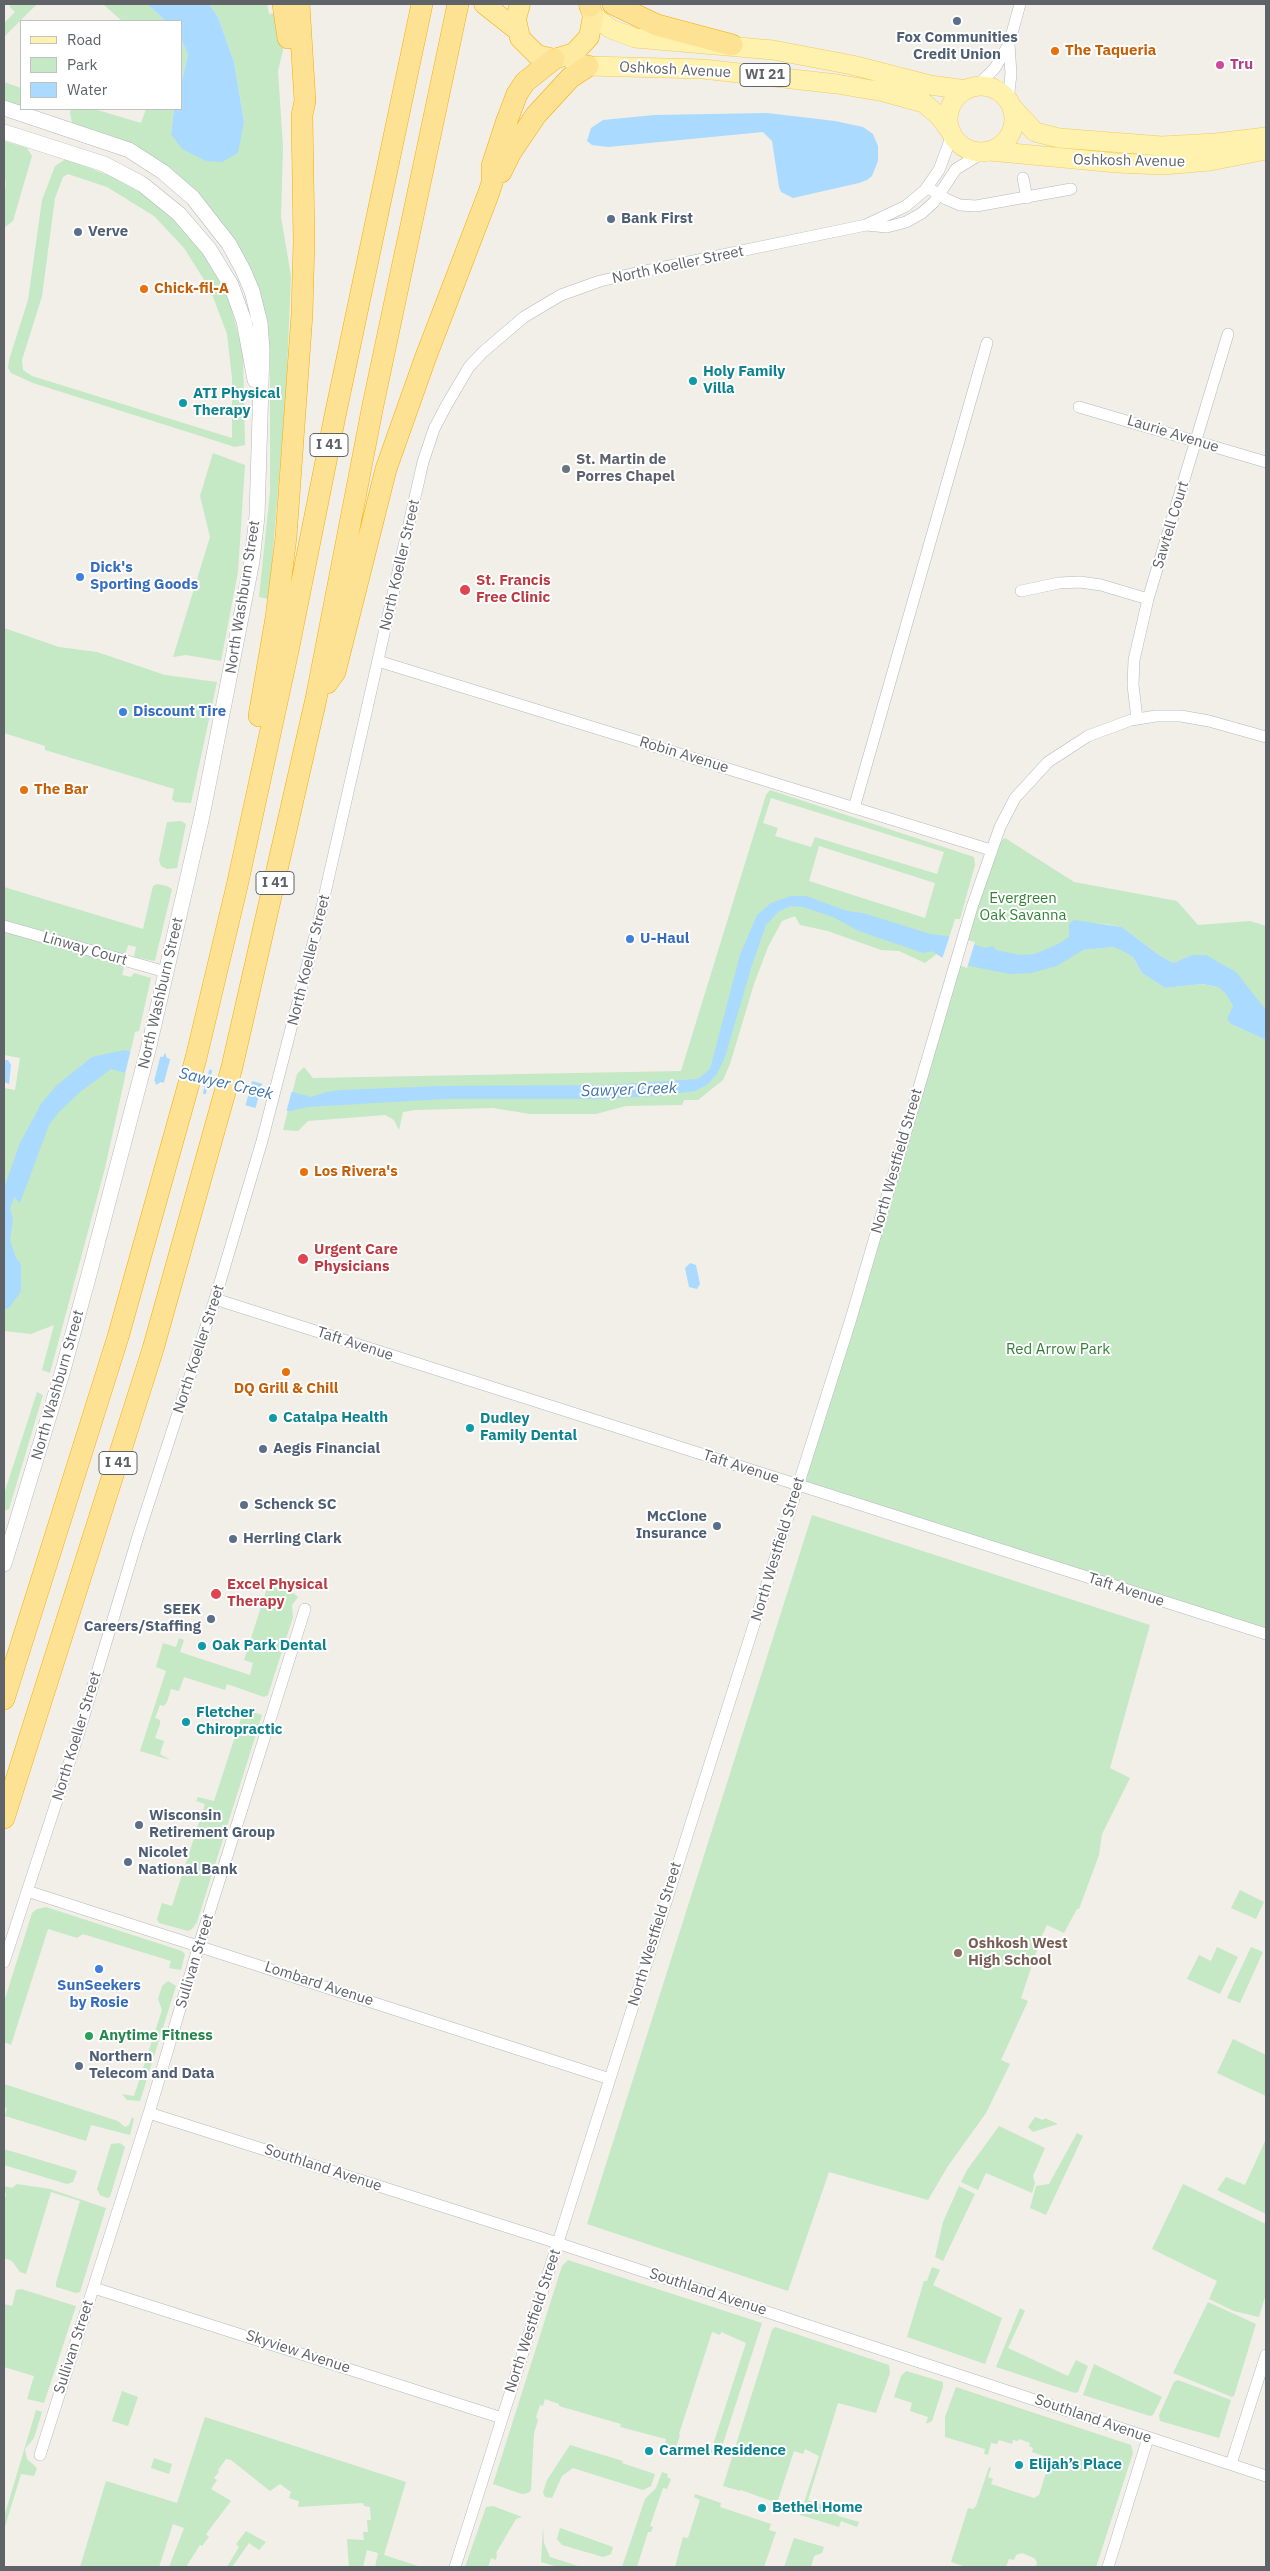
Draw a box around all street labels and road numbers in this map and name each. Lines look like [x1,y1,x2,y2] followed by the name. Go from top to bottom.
[619,58,731,82] street label: Oshkosh Avenue
[740,64,790,86] road number: WI 21
[1073,151,1185,171] street label: Oshkosh Avenue
[611,242,745,288] street label: North Koeller Street
[1125,411,1221,457] street label: Laurie Avenue
[310,434,348,456] road number: I 41
[1149,479,1193,571] street label: Sawtell Court
[376,498,424,632] street label: North Koeller Street
[222,519,264,675] street label: North Washburn Street
[637,733,731,777] street label: Robin Avenue
[256,871,294,894] road number: I 41
[284,893,334,1027] street label: North Koeller Street
[135,916,187,1070] street label: North Washburn Street
[41,928,129,970] street label: Linway Court
[868,1087,926,1235] street label: North Westfield Street
[170,1282,228,1416] street label: North Koeller Street
[28,1308,88,1462] street label: North Washburn Street
[315,1323,395,1365] street label: Taft Avenue
[701,1446,781,1488] street label: Taft Avenue
[99,1452,137,1475] road number: I 41
[747,1475,809,1623] street label: North Westfield Street
[1086,1569,1166,1611] street label: Taft Avenue
[49,1669,105,1803] street label: North Koeller Street
[624,1860,686,2008] street label: North Westfield Street
[172,1912,218,2010] street label: Sullivan Street
[262,1958,376,2010] street label: Lombard Avenue
[262,2141,384,2195] street label: Southland Avenue
[501,2247,565,2395] street label: North Westfield Street
[647,2265,769,2319] street label: Southland Avenue
[50,2298,98,2396] street label: Sullivan Street
[244,2327,352,2377] street label: Skyview Avenue
[1032,2391,1154,2447] street label: Southland Avenue

